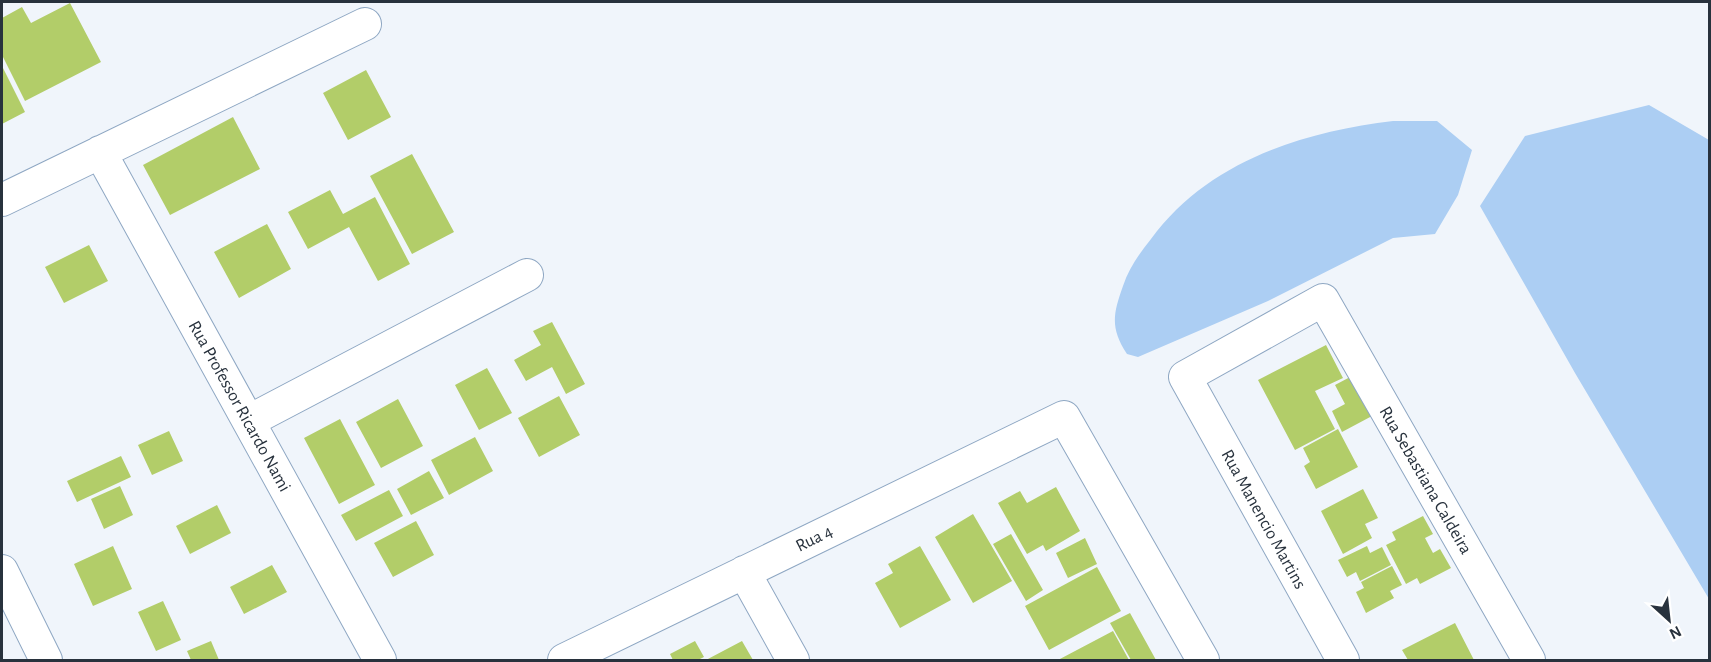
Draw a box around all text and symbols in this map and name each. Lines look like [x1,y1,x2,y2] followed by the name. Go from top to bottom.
[185,318,294,495] street label: Rua Professor Ricardo Nami
[1375,403,1475,558] street label: Rua Sebastiana Caldeira
[1217,447,1309,592] street label: Rua Manencio Martins
[793,522,836,555] street label: Rua 4
[1639,590,1699,650] north arrow
[1667,623,1684,642] text: N

